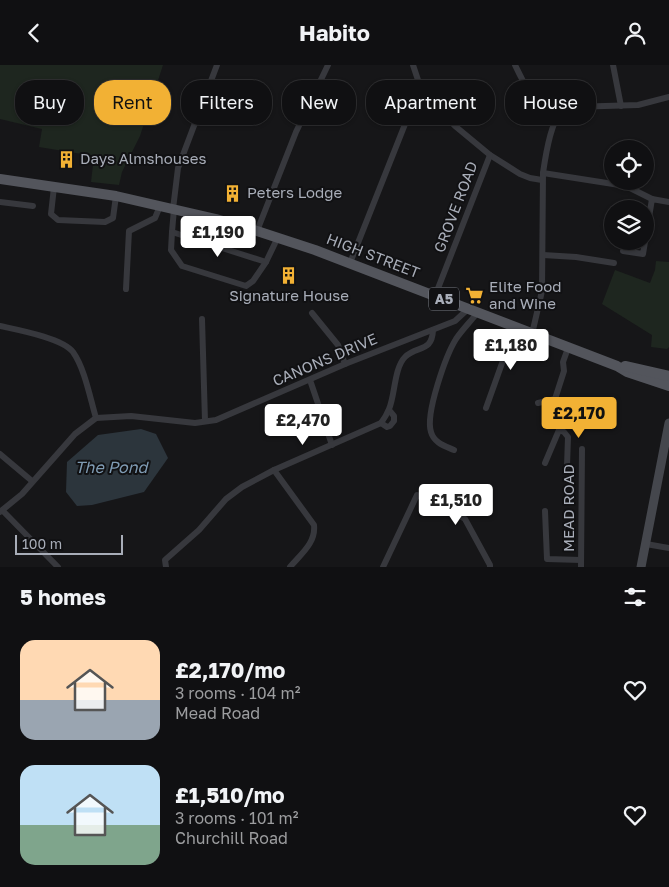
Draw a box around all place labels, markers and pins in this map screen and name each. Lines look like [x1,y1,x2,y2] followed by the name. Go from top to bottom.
[56,149,76,169] building icon: Days Almshouses
[80,149,207,167] place label: Days Almshouses
[223,183,243,203] building icon: Peters Lodge
[247,183,342,201] place label: Peters Lodge
[177,215,259,258] pin: £1,190
[279,265,299,285] building icon: Signature House
[489,277,561,312] place label: Elite Food and Wine
[229,286,349,304] place label: Signature House
[465,286,485,306] supermarket icon: Elite Food and Wine
[470,329,552,371] pin: £1,180
[538,397,620,439] pin: £2,170
[262,403,344,446] pin: £2,470
[415,483,497,526] pin: £1,510

